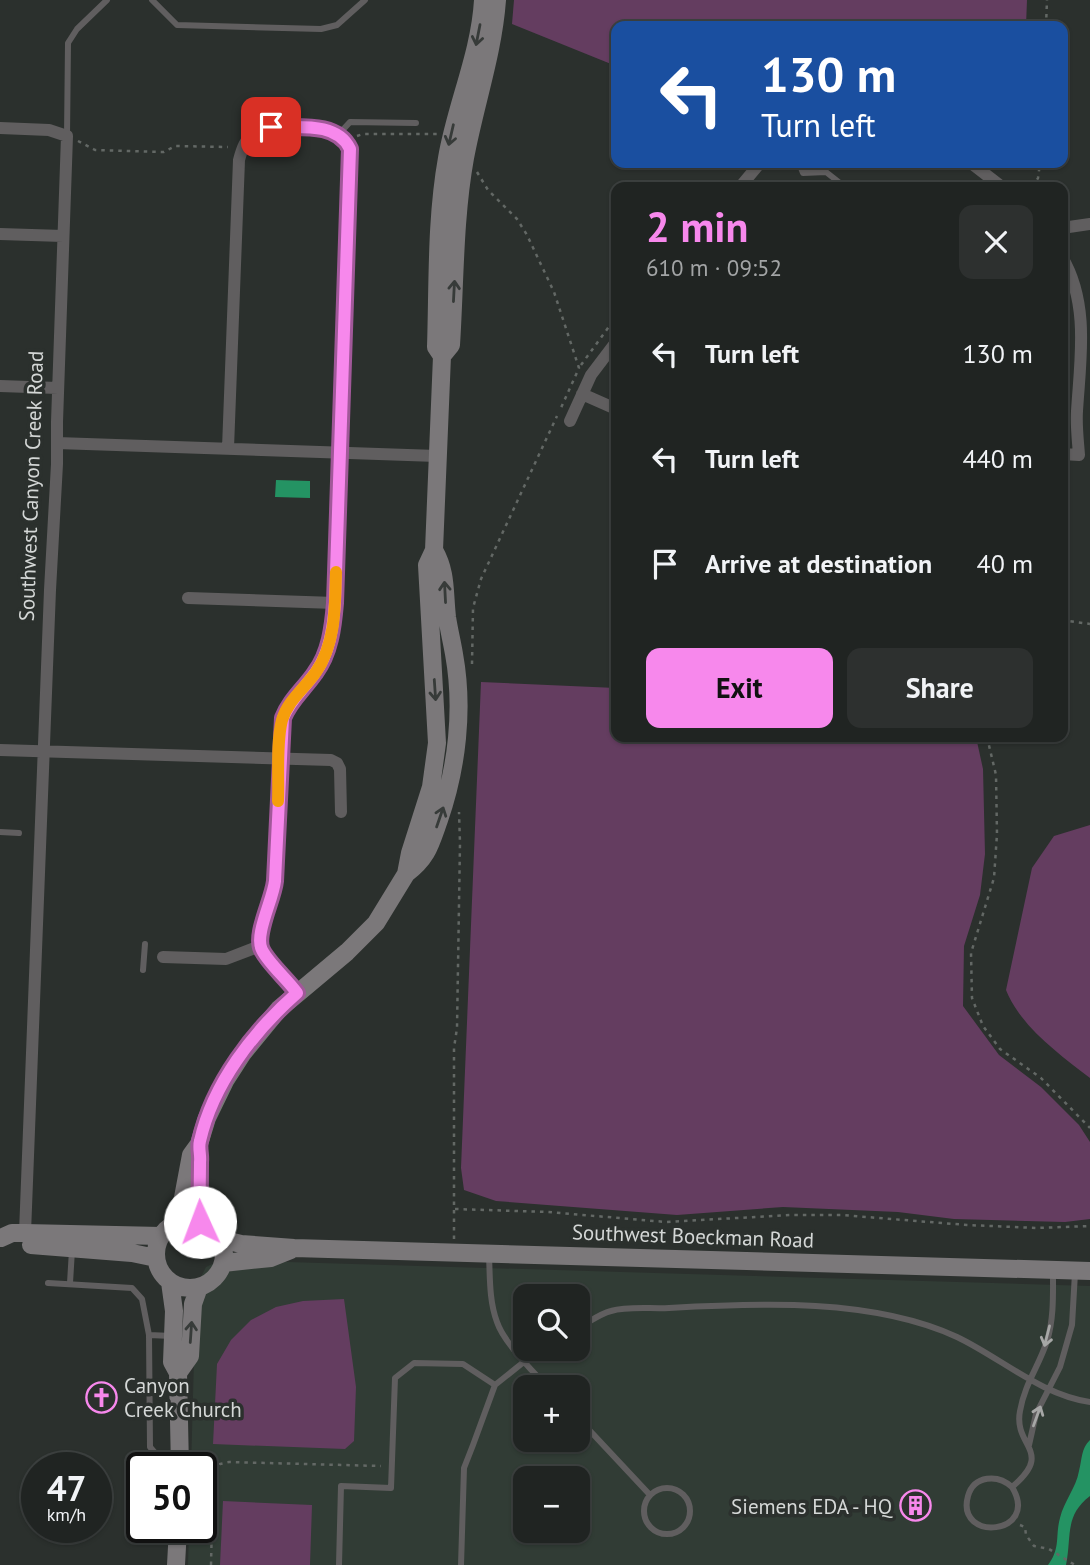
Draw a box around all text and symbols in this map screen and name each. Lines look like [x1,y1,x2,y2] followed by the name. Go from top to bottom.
[470,23,484,46] one-way arrow
[761,42,896,106] text: 130 m
[646,49,737,140] icon: left
[241,97,301,157] pin
[761,104,876,146] text: Turn left
[252,108,290,146] icon: arrive
[444,124,457,146] one-way arrow
[646,199,748,254] text: 2 min
[959,205,1033,279] button: close
[646,253,782,282] text: 610 m · 09:52
[448,280,461,303] one-way arrow
[646,335,684,373] icon: left
[705,337,799,370] text: Turn left
[962,337,1033,370] text: 130 m
[13,350,49,622] street label: Southwest Canyon Creek Road
[646,440,684,478] icon: left
[705,442,799,475] text: Turn left
[962,442,1033,475] text: 440 m
[646,545,684,583] icon: arrive
[705,547,932,580] text: Arrive at destination
[977,547,1033,580] text: 40 m
[438,581,451,604] one-way arrow
[646,648,833,728] button: Exit
[847,648,1033,728] button: Share
[428,678,441,701] one-way arrow
[435,806,447,828] one-way arrow
[163,1185,237,1259] position arrow
[571,1218,815,1254] street label: Southwest Boeckman Road
[513,1284,590,1543] map controls
[513,1284,590,1361] button: search
[185,1321,198,1343] one-way arrow
[1039,1325,1052,1347] one-way arrow
[124,1372,242,1423] place label: Canyon Creek Church
[513,1375,590,1452] button: +
[84,1380,118,1414] church icon: Canyon Creek Church
[1032,1405,1044,1427] one-way arrow
[126,1452,217,1543] speed limit sign: 50
[47,1465,86,1511] text: 47
[513,1466,590,1543] button: −
[898,1489,932,1523] building icon: Siemens EDA - HQ
[731,1493,893,1520] place label: Siemens EDA - HQ
[47,1503,86,1526] text: km/h

